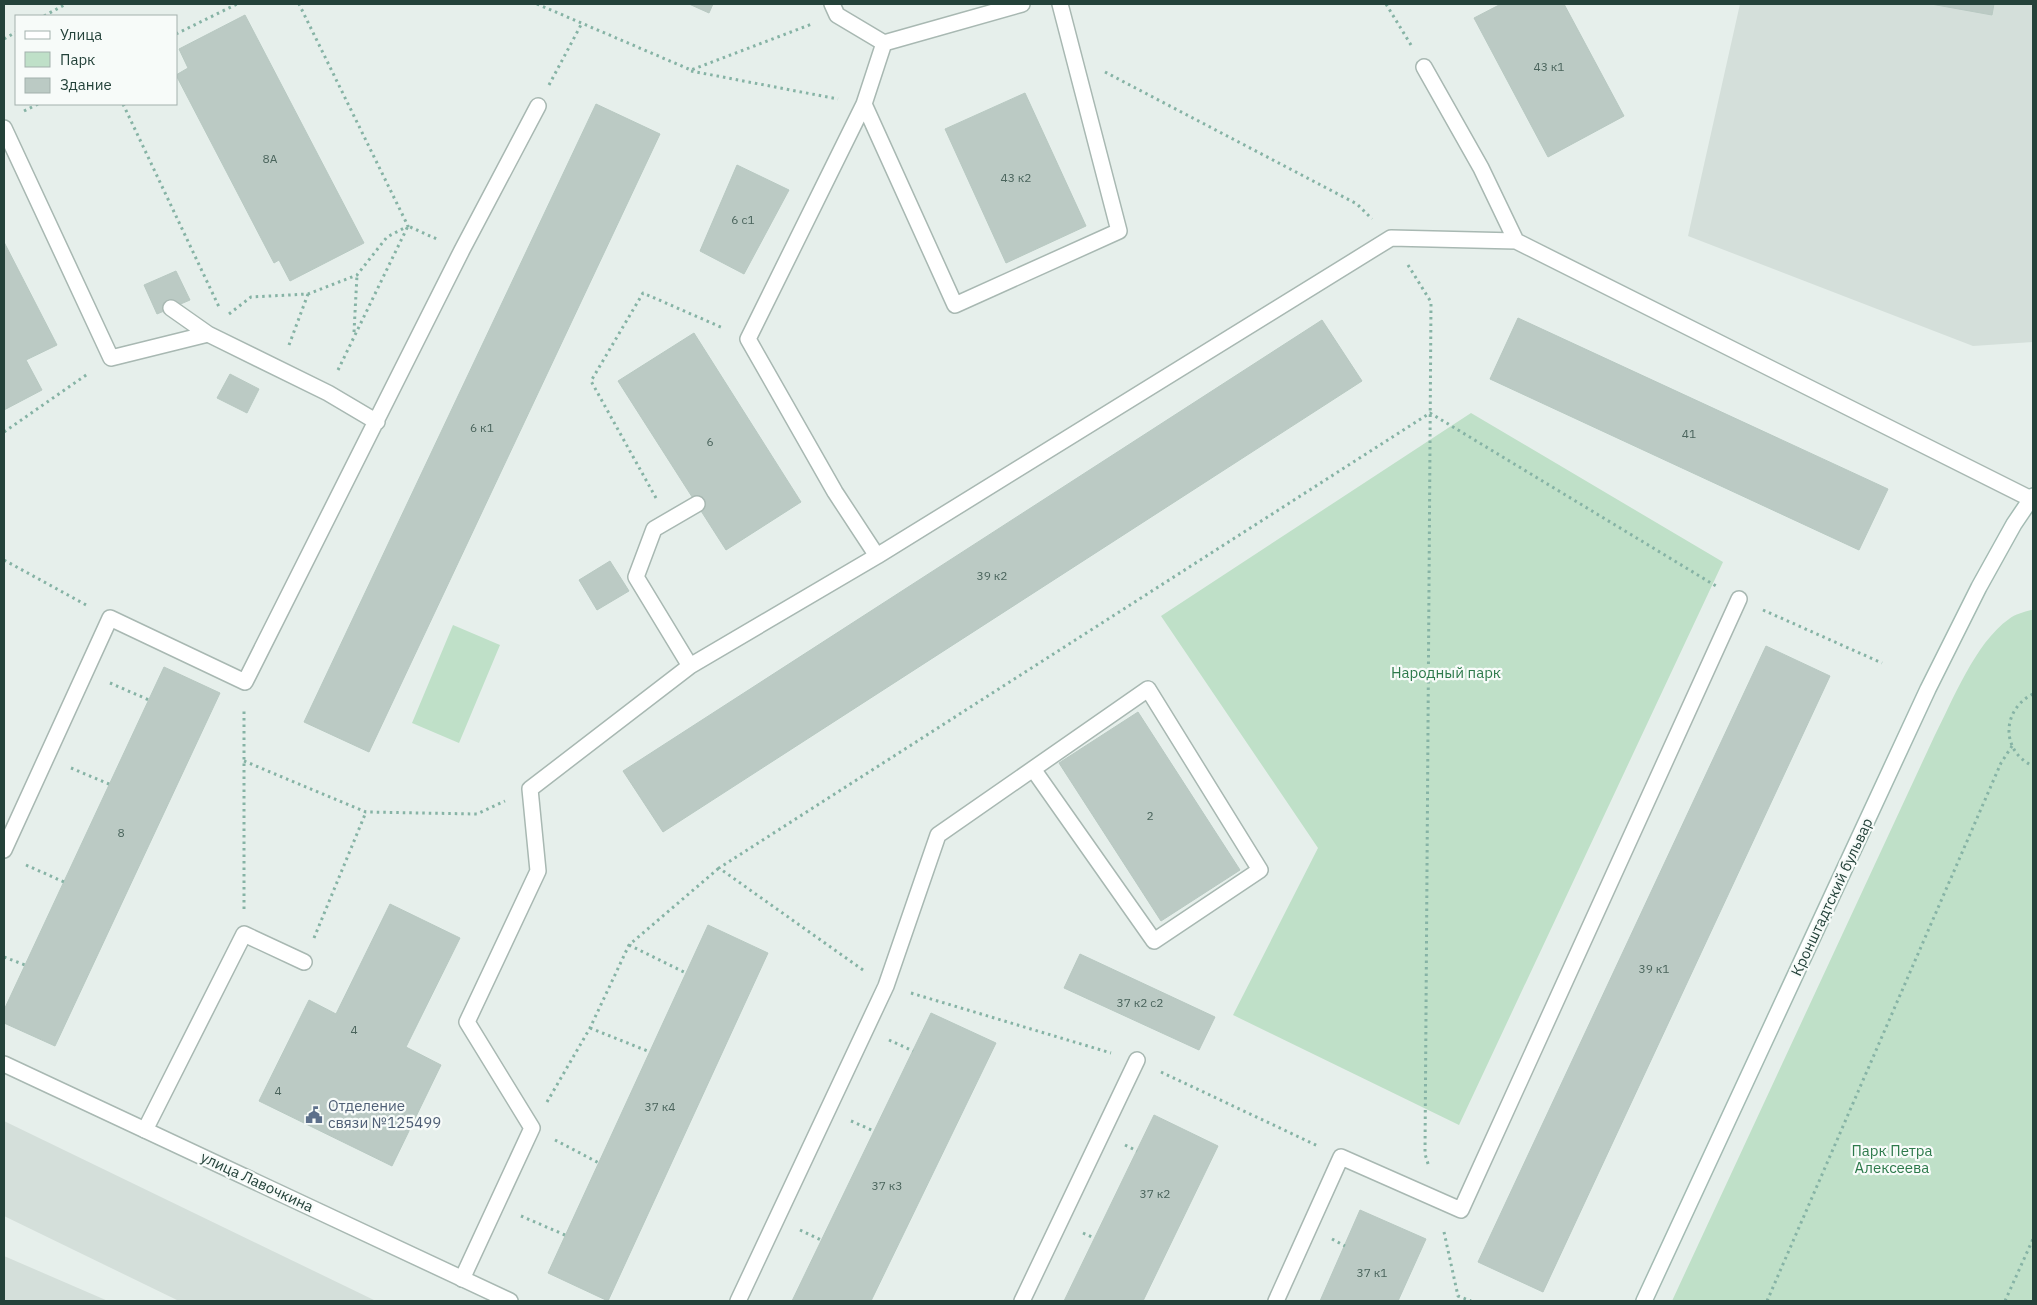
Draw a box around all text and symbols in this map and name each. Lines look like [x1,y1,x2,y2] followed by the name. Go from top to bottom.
[15,15,178,105] legend
[60,25,102,44] text: Улица
[60,50,95,69] text: Парк
[1533,59,1565,74] house number: 43 к1
[60,75,112,94] text: Здание
[263,151,278,166] house number: 8А
[1000,170,1032,185] house number: 43 к2
[731,212,755,227] house number: 6 с1
[470,420,494,435] house number: 6 к1
[1682,426,1696,441] house number: 41
[706,434,714,449] house number: 6
[976,568,1008,583] house number: 39 к2
[1391,663,1501,682] park label: Народный парк
[1146,808,1154,823] house number: 2
[1787,815,1877,979] street label: Кронштадтский бульвар
[117,825,125,840] house number: 8
[1638,961,1670,976] house number: 39 к1
[1116,995,1164,1010] house number: 37 к2 с2
[350,1022,358,1037] house number: 4
[274,1083,282,1098] house number: 4
[328,1096,441,1132] place label: Отделение связи №125499
[644,1099,676,1114] house number: 37 к4
[304,1105,324,1125] public building icon: Отделение связи №125499
[1851,1141,1933,1177] park label: Парк Петра Алексеева
[198,1147,317,1216] street label: улица Лавочкина
[871,1178,903,1193] house number: 37 к3
[1139,1186,1171,1201] house number: 37 к2
[1356,1265,1388,1280] house number: 37 к1

